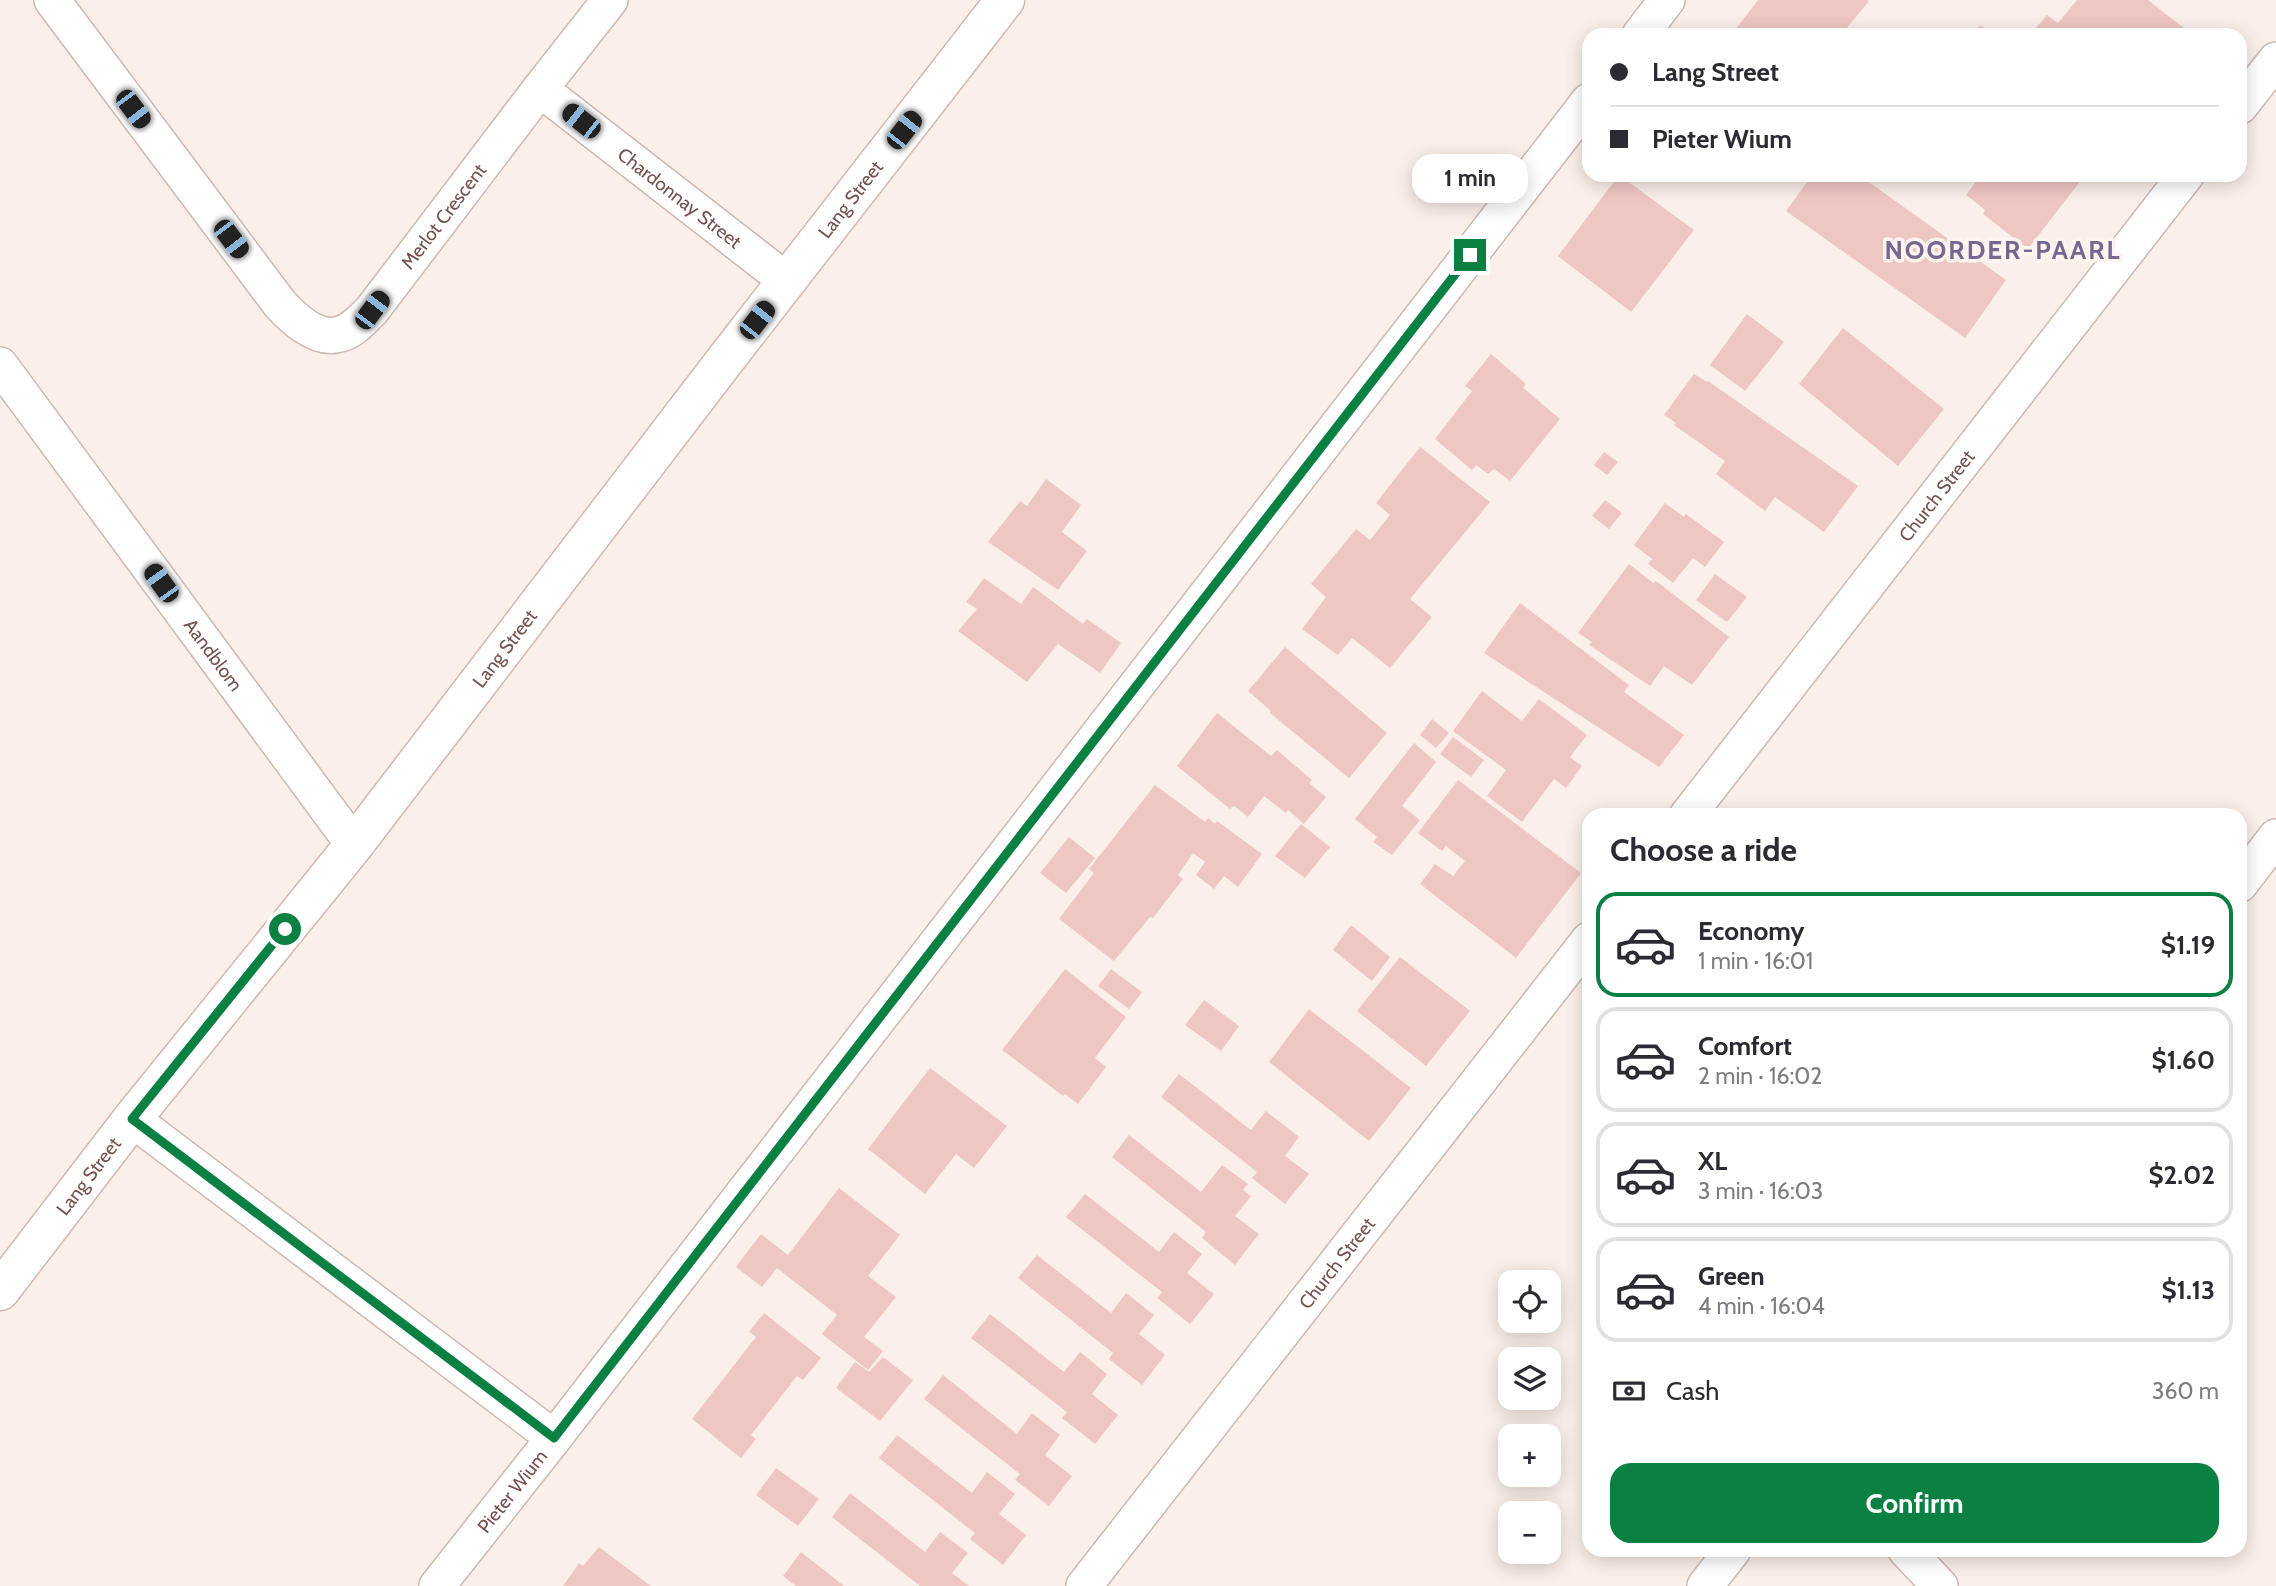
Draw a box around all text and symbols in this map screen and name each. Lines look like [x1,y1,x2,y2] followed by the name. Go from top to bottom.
[1652,56,1779,88] text: Lang Street
[112,86,155,132] car
[558,100,605,142] car
[883,107,926,153] car
[1652,123,1792,155] text: Pieter Wium
[613,143,746,254] street label: Chardonnay Street
[1412,154,1528,202] callout: 1 min
[813,156,888,243] street label: Lang Street
[396,159,491,274] street label: Merlot Crescent
[1444,164,1496,192] text: 1 min
[210,216,253,262] car
[1884,234,2122,266] district label: NOORDER-PAARL
[1454,239,1486,271] route end
[351,287,394,333] car
[736,297,779,343] car
[1894,445,1980,546] street label: Church Street
[141,560,182,606] car
[468,605,542,692] street label: Lang Street
[179,614,247,696] street label: Aandblom
[1610,830,1797,869] text: Choose a ride
[269,913,301,945] route start
[1614,913,1677,976] icon: car
[1698,915,1804,947] text: Economy
[2161,929,2215,961] text: $1.19
[1698,947,1813,975] text: 1 min · 16:01
[1614,1028,1677,1091] icon: car
[1698,1030,1792,1062] text: Comfort
[2152,1044,2215,1076] text: $1.60
[1698,1062,1822,1090] text: 2 min · 16:02
[52,1132,126,1220] street label: Lang Street
[1614,1143,1677,1206] icon: car
[1698,1145,1727,1177] text: XL
[2149,1159,2215,1191] text: $2.02
[1698,1177,1823,1205] text: 3 min · 16:03
[1294,1212,1380,1314] street label: Church Street
[1614,1258,1677,1321] icon: car
[1698,1260,1765,1292] text: Green
[1498,1270,1561,1564] map controls
[1498,1270,1561,1333] button: locate
[2161,1274,2215,1306] text: $1.13
[1698,1292,1825,1320] text: 4 min · 16:04
[1498,1347,1561,1410] button: layers
[1610,1372,1648,1410] icon: cash
[1666,1375,1719,1407] text: Cash
[2152,1377,2219,1405] text: 360 m
[1498,1424,1561,1487] button: +
[473,1445,552,1538] street label: Pieter Wium
[1610,1463,2219,1543] button: Confirm
[1498,1501,1561,1564] button: −

